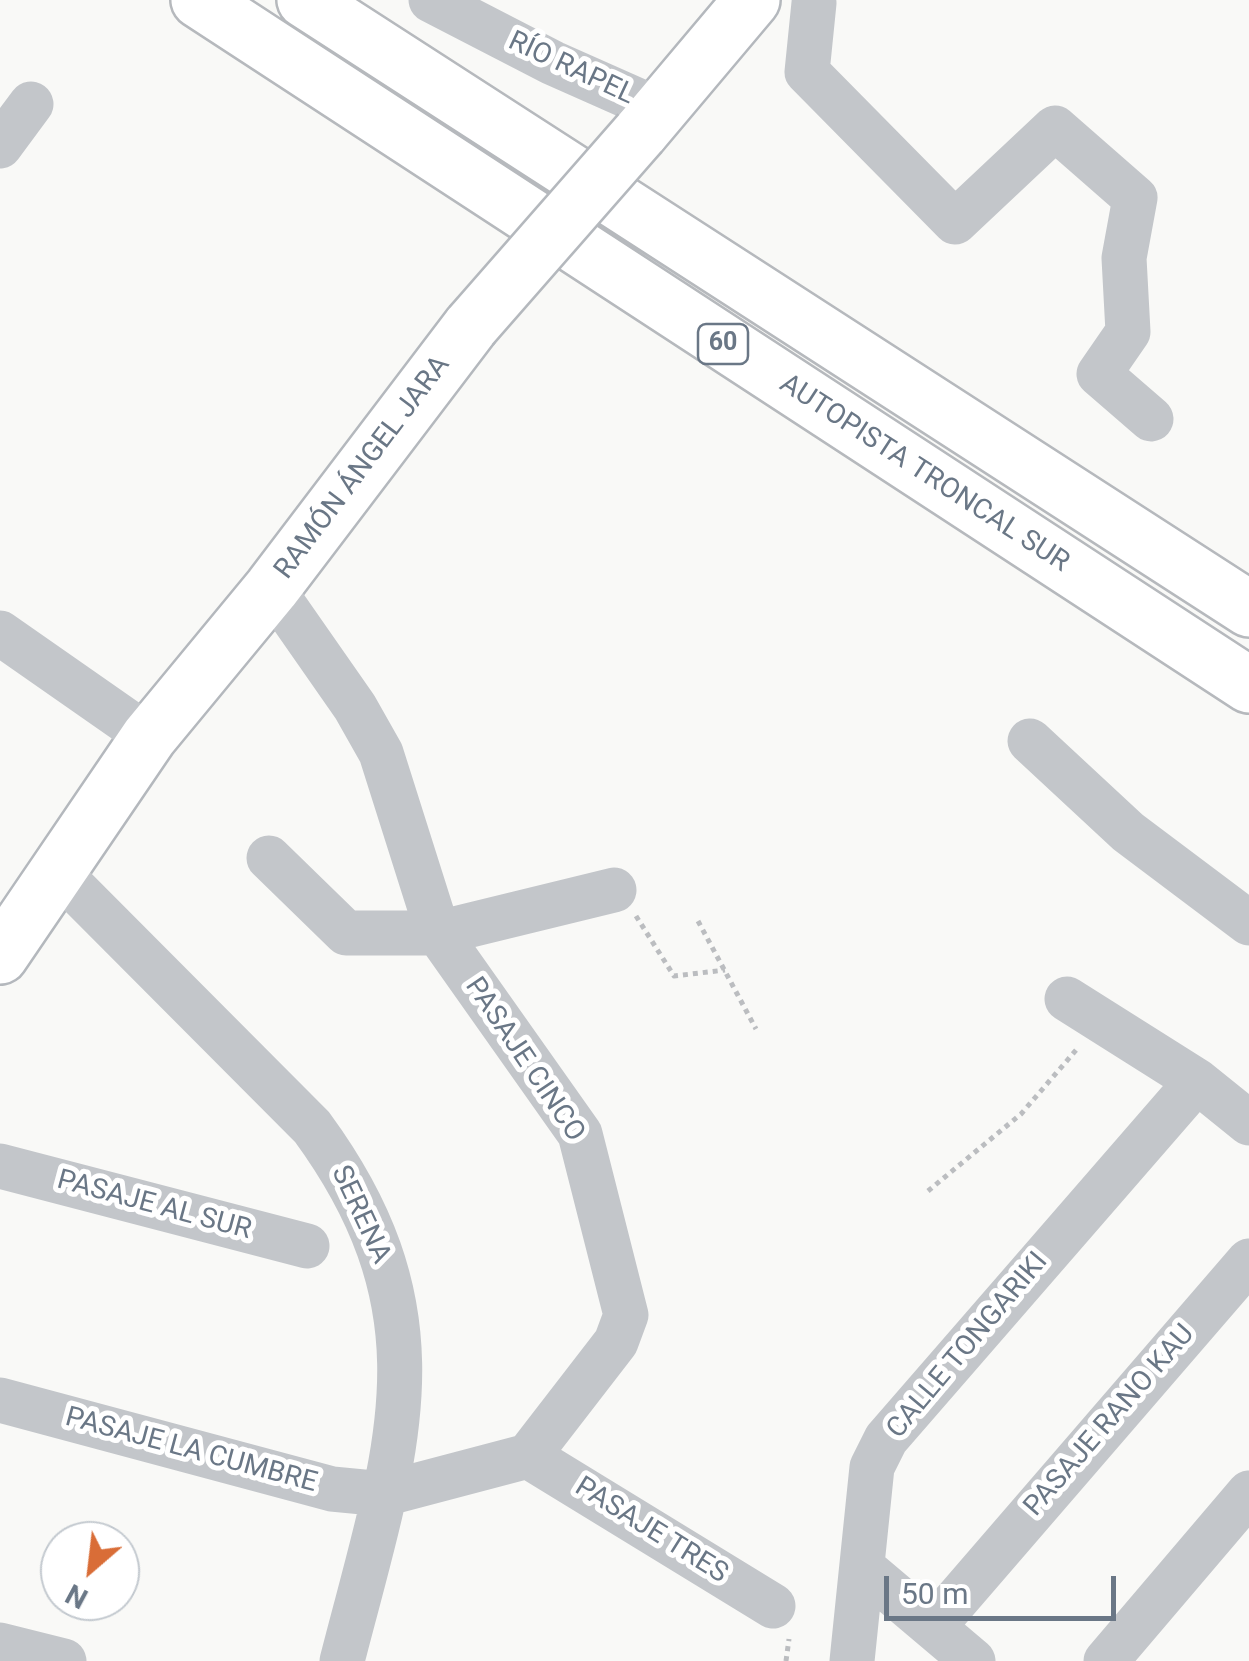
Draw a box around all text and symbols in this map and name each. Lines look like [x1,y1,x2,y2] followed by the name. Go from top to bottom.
[503,25,639,113] street label: RÍO RAPEL
[698,324,748,364] road number: 60
[268,350,458,586] street label: RAMÓN ÁNGEL JARA
[773,368,1075,580] street label: AUTOPISTA TRONCAL SUR
[457,972,591,1148] street label: PASAJE CINCO
[323,1161,397,1269] street label: SERENA
[53,1164,255,1248] street label: PASAJE AL SUR
[880,1246,1056,1446] street label: CALLE TONGARIKI
[1018,1318,1202,1524] street label: PASAJE RANO KAU
[61,1401,321,1501] street label: PASAJE LA CUMBRE
[568,1471,734,1591] street label: PASAJE TRES
[40,1521,140,1621] north arrow
[889,1556,1122,1618] scale bar
[901,1576,968,1611] text: 50 m
[60,1577,93,1615] text: N

